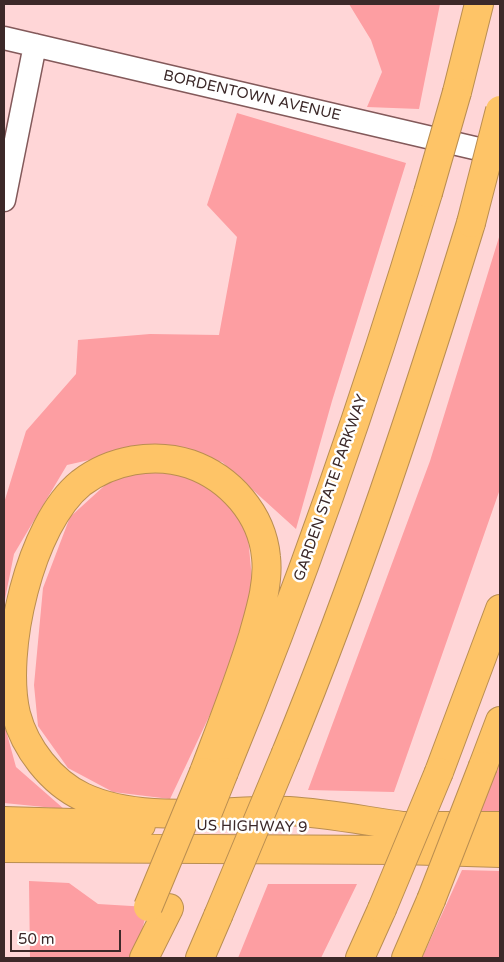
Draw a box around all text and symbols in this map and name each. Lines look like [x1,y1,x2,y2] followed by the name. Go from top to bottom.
[161,67,343,125] street label: BORDENTOWN AVENUE
[291,392,371,584] street label: GARDEN STATE PARKWAY
[196,817,308,837] street label: US HIGHWAY 9
[12,920,124,952] scale bar
[18,930,55,948] text: 50 m

